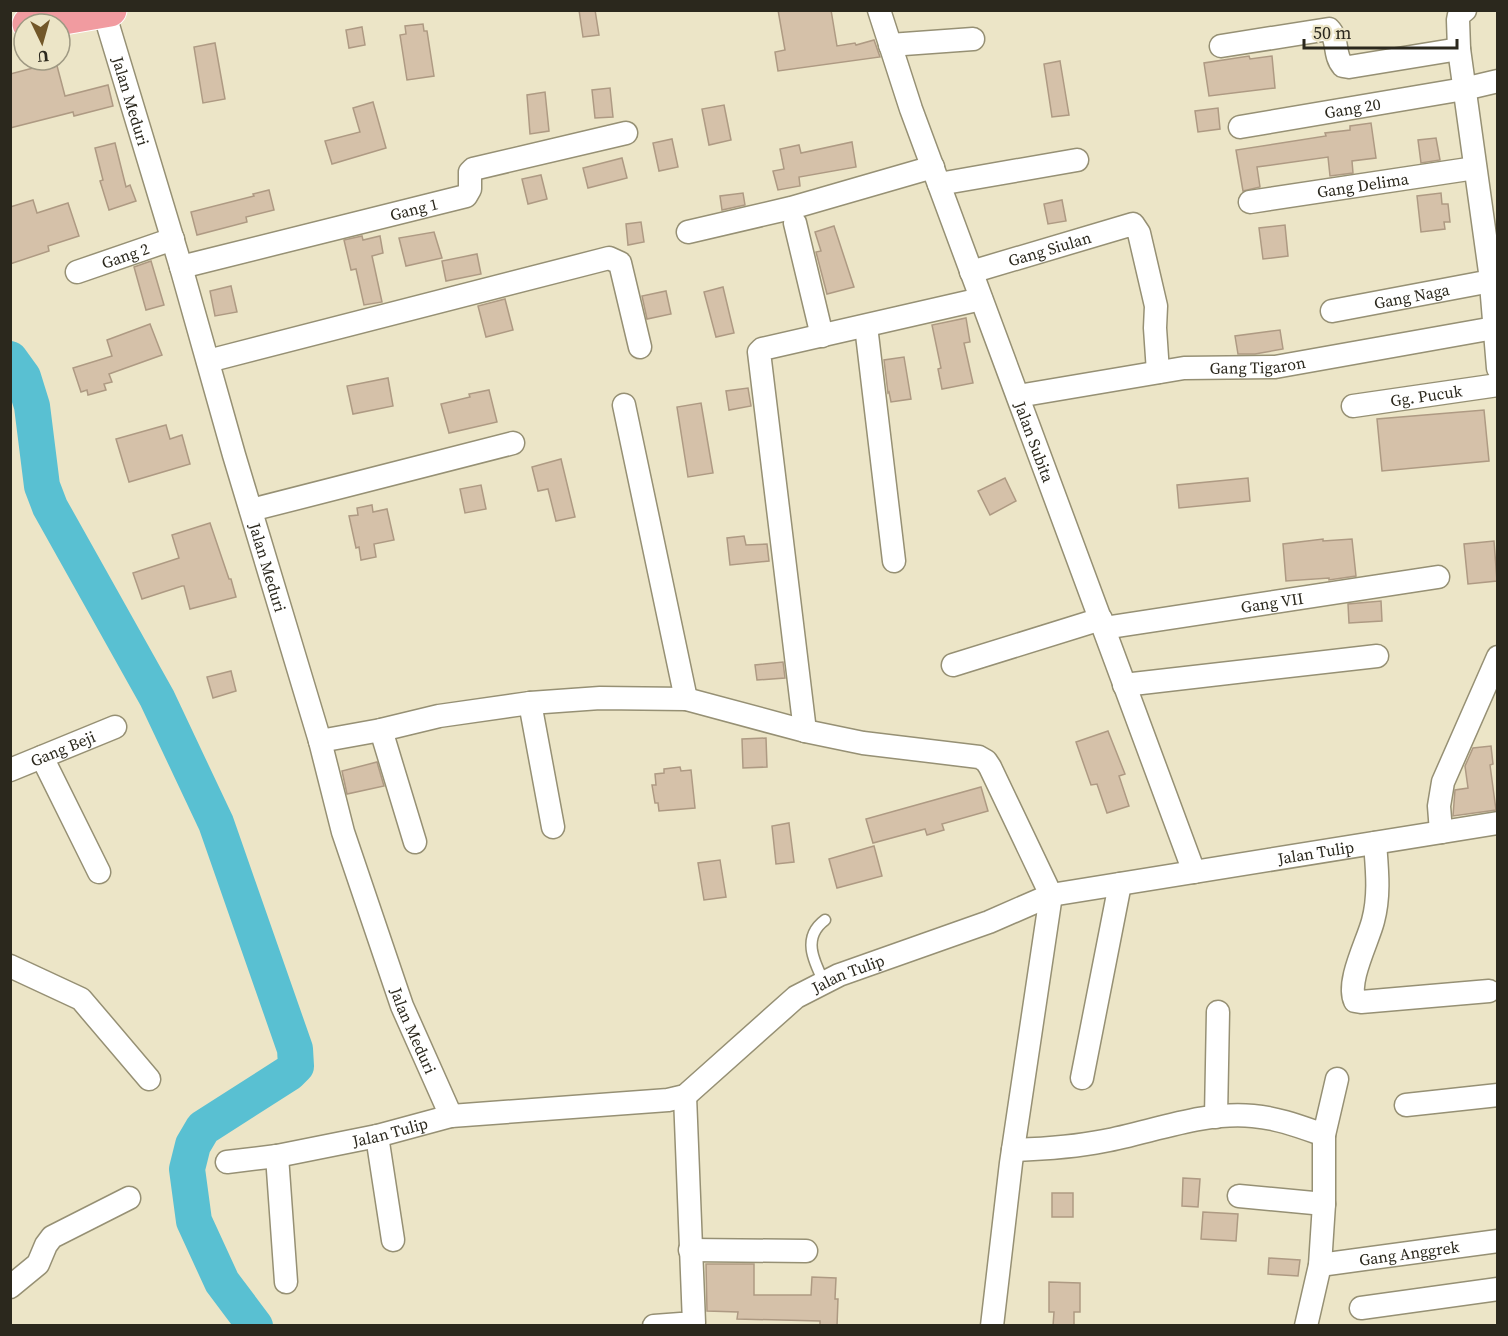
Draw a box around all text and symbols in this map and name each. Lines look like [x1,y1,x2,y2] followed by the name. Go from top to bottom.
[12,12,72,72] north arrow
[1304,12,1457,50] scale bar
[1313,20,1351,45] text: 50 m
[36,45,50,68] text: U
[107,53,155,148] street label: Jalan Meduri
[1323,92,1382,124] street label: Gang 20
[1315,167,1411,203] street label: Gang Delima
[388,192,440,226] street label: Gang 1
[1006,226,1094,271] street label: Gang Siulan
[99,237,152,274] street label: Gang 2
[1372,278,1452,314] street label: Gang Naga
[1210,351,1307,379] street label: Gang Tigaron
[1389,379,1464,411] street label: Gg. Pucuk
[1009,397,1060,486] street label: Jalan Subita
[244,519,292,615] street label: Jalan Meduri
[1239,587,1305,618] street label: Gang VII
[27,725,99,772] street label: Gang Beji
[1275,835,1356,869] street label: Jalan Tulip
[807,949,887,999] street label: Jalan Tulip
[385,984,442,1077] street label: Jalan Meduri
[350,1112,430,1152] street label: Jalan Tulip
[1358,1235,1461,1271] street label: Gang Anggrek

